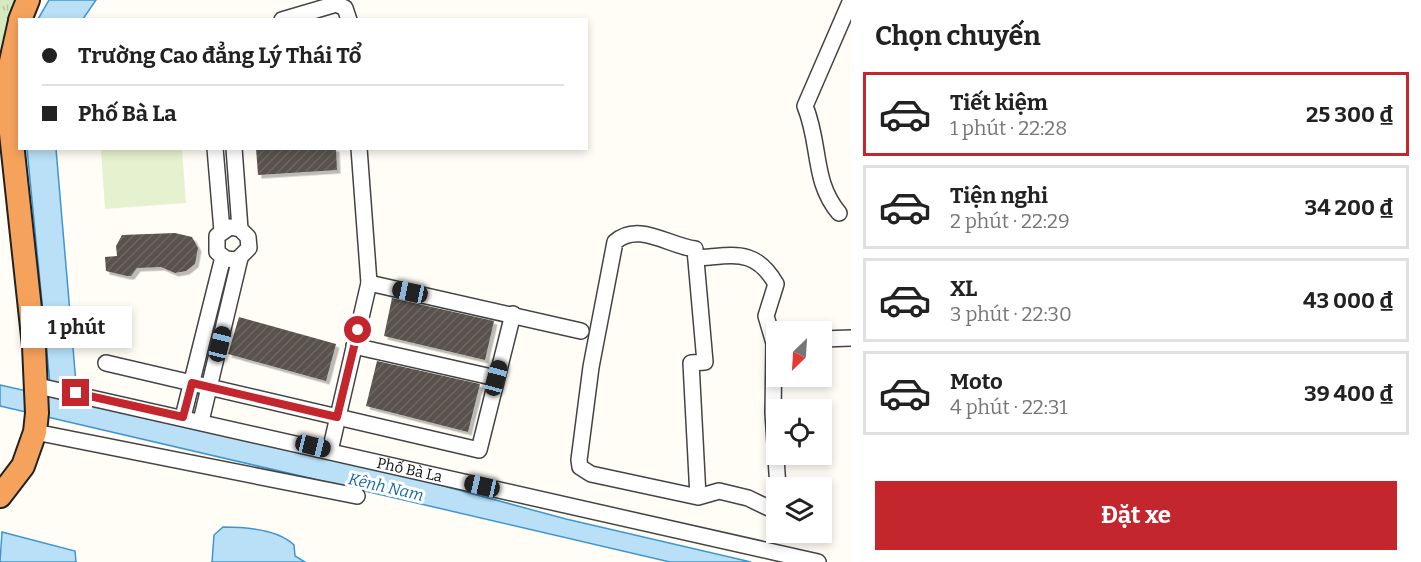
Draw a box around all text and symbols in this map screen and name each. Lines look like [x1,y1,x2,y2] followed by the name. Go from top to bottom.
[875,20,1041,52] text: Chọn chuyến
[78,42,361,69] text: Trường Cao đẳng Lý Thái Tổ
[878,87,932,141] icon: car
[950,89,1048,116] text: Tiết kiệm
[78,100,177,127] text: Phố Bà La
[1306,101,1394,128] text: 25 300 ₫
[950,116,1067,140] text: 1 phút · 22:28
[878,180,932,234] icon: car
[950,182,1048,209] text: Tiện nghi
[1305,194,1394,221] text: 34 200 ₫
[950,209,1070,233] text: 2 phút · 22:29
[878,273,932,327] icon: car
[950,275,977,302] text: XL
[391,279,429,305] car
[1303,287,1394,314] text: 43 000 ₫
[950,302,1072,326] text: 3 phút · 22:30
[20,306,132,348] callout: 1 phút
[48,315,105,339] text: 1 phút
[344,316,371,343] route start
[766,321,832,387] north arrow
[766,321,832,543] map controls
[207,324,233,364] car
[483,358,509,398] car
[878,366,932,420] icon: car
[950,368,1003,395] text: Moto
[62,379,89,406] route end
[1304,380,1394,407] text: 39 400 ₫
[950,395,1067,419] text: 4 phút · 22:31
[766,399,832,465] button: locate
[293,433,333,459] car
[375,454,444,486] street label: Phố Bà La
[346,469,426,505] water label: Kênh Nam
[462,473,502,499] car
[766,477,832,543] button: layers
[875,481,1397,550] button: Đặt xe

